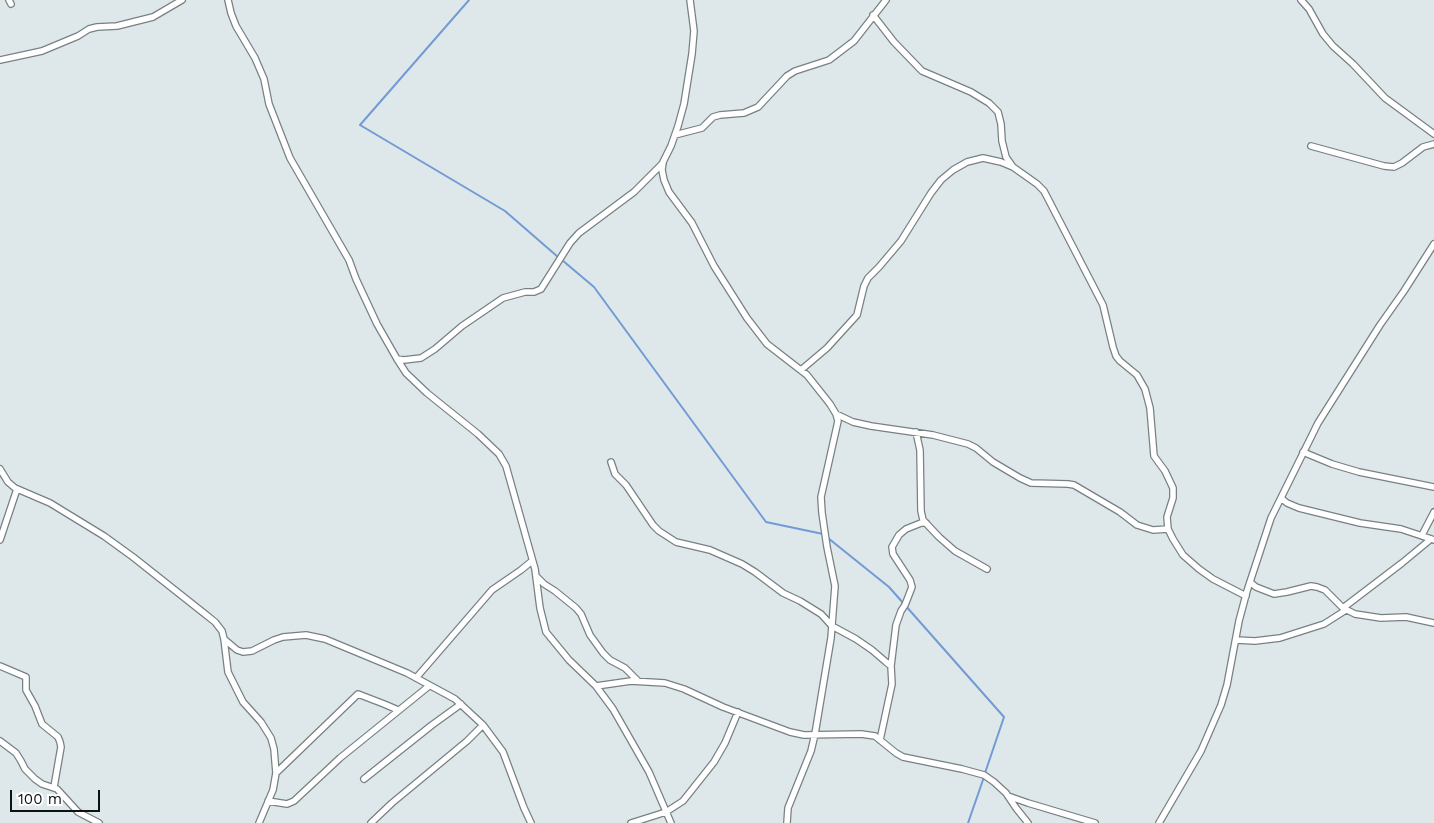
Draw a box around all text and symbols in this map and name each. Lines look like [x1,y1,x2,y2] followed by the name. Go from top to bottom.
[12,780,102,812] scale bar
[18,790,62,808] text: 100 m

